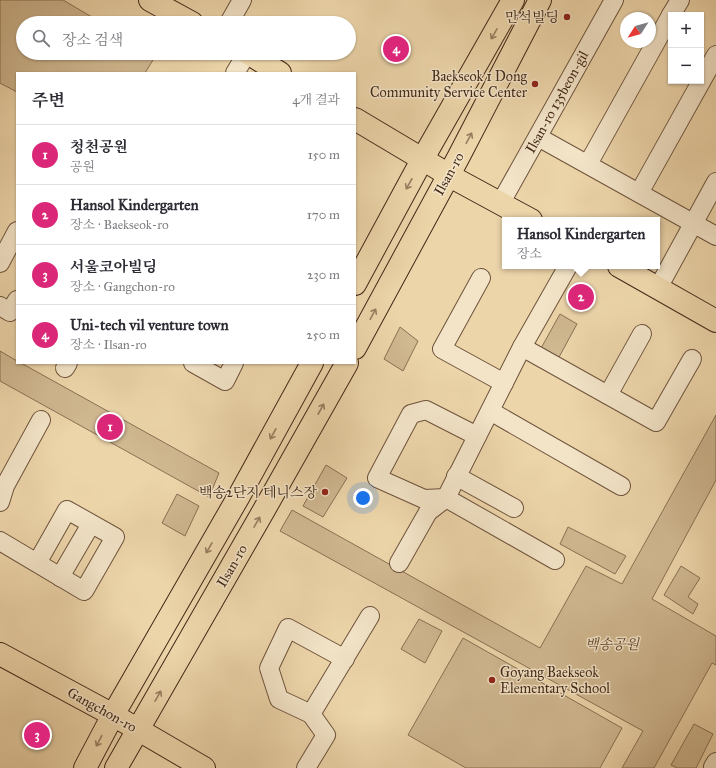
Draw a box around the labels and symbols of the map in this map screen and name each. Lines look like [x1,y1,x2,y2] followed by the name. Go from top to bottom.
[505,9,559,26] place label: 만석빌딩
[562,12,572,22] marker: 만석빌딩
[620,12,656,48] north arrow
[489,28,497,40] one-way arrow
[383,34,409,64] pin: 4
[522,48,592,156] street label: Ilsan-ro 135beon-gil
[370,68,528,101] place label: Baekseok 1 Dong Community Service Center
[530,79,540,89] marker: Baekseok 1 Dong Community Service Center
[465,132,473,144] one-way arrow
[430,150,468,198] street label: Ilsan-ro
[405,178,413,190] one-way arrow
[568,282,594,312] pin: 2
[370,308,378,320] one-way arrow
[318,403,325,415] one-way arrow
[97,412,123,442] pin: 1
[269,428,276,440] one-way arrow
[199,484,317,501] place label: 백송2단지 테니스장
[320,487,330,497] marker: 백송2단지 테니스장
[353,488,373,508] your location
[254,517,262,529] one-way arrow
[205,542,213,554] one-way arrow
[213,542,251,590] street label: Ilsan-ro
[585,636,641,653] park label: 백송공원
[500,664,610,697] place label: Goyang Baekseok Elementary School
[487,675,497,685] marker: Goyang Baekseok Elementary School
[64,684,140,736] street label: Gangchon-ro
[154,690,162,702] one-way arrow
[24,720,50,750] pin: 3
[95,735,102,747] one-way arrow

